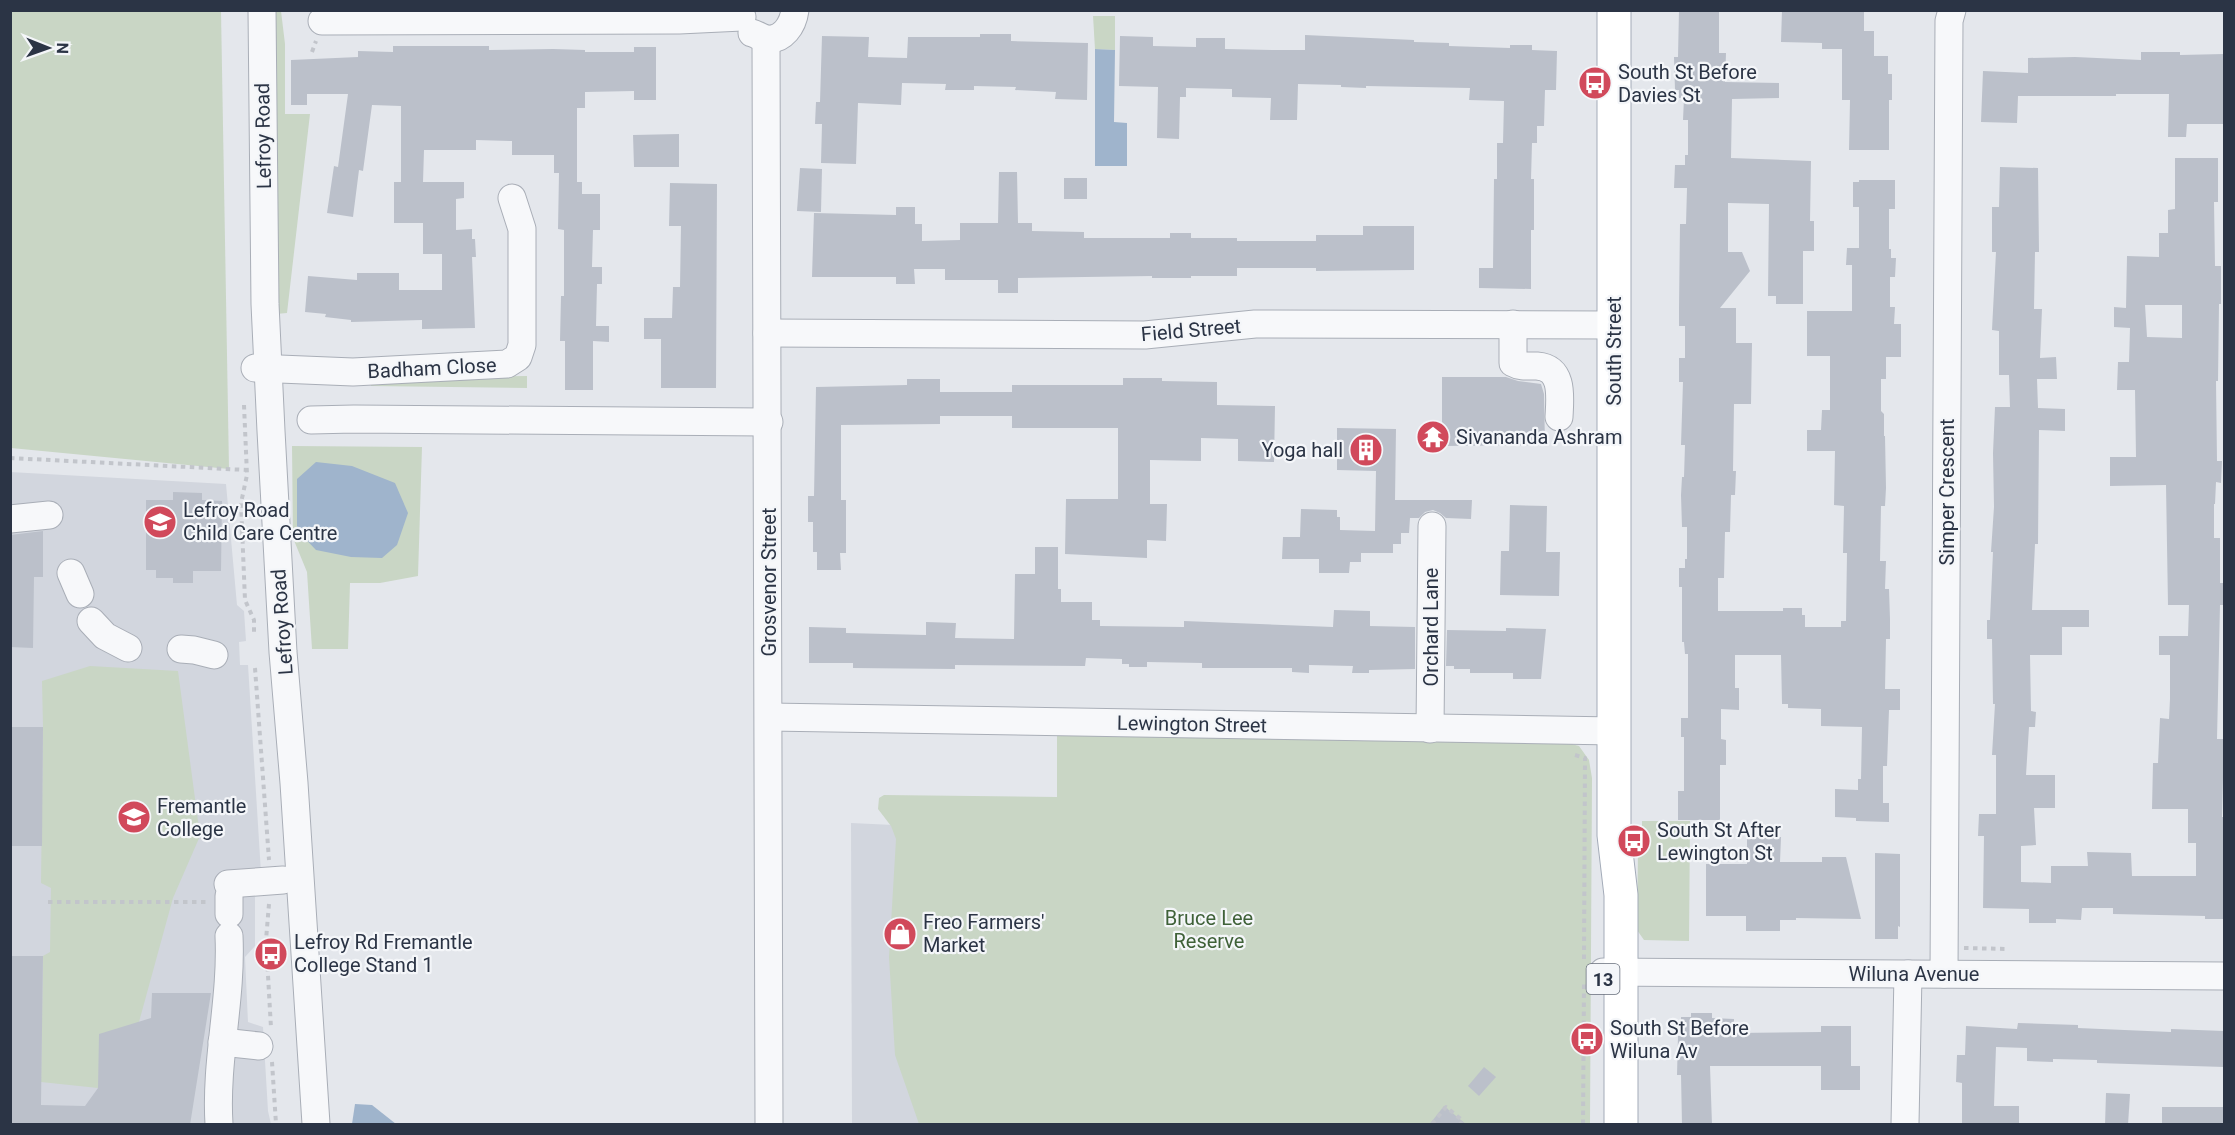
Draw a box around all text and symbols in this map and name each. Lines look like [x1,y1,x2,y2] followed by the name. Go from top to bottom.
[18,18,78,78] north arrow
[53,42,72,54] text: N
[1618,60,1757,107] place label: South St Before Davies St
[1577,65,1613,101] bus stop icon: South St Before Davies St
[250,83,276,189] street label: Lefroy Road
[1602,296,1626,406] street label: South Street
[1140,314,1242,346] street label: Field Street
[367,353,497,383] street label: Badham Close
[1935,418,1959,566] street label: Simper Crescent
[1415,419,1451,455] temple icon: Sivananda Ashram
[1456,425,1622,449] place label: Sivananda Ashram
[1348,432,1384,468] building icon: Yoga hall
[1262,438,1343,462] place label: Yoga hall
[183,498,337,545] place label: Lefroy Road Child Care Centre
[142,504,178,540] school or university icon: Lefroy Road Child Care Centre
[757,507,781,657] street label: Grosvenor Street
[266,568,298,676] street label: Lefroy Road
[1419,568,1443,686] street label: Orchard Lane
[1117,711,1267,737] street label: Lewington Street
[157,794,246,841] place label: Fremantle College
[116,799,152,835] school or university icon: Fremantle College
[1657,818,1781,865] place label: South St After Lewington St
[1616,823,1652,859] bus stop icon: South St After Lewington St
[1165,906,1253,953] park label: Bruce Lee Reserve
[923,910,1044,957] place label: Freo Farmers' Market
[882,916,918,952] shop icon: Freo Farmers' Market
[294,930,473,977] place label: Lefroy Rd Fremantle College Stand 1
[253,936,289,972] bus stop icon: Lefroy Rd Fremantle College Stand 1
[1849,962,1979,986] street label: Wiluna Avenue
[1586,964,1620,994] road number: 13
[1610,1016,1749,1063] place label: South St Before Wiluna Av
[1569,1021,1605,1057] bus stop icon: South St Before Wiluna Av

